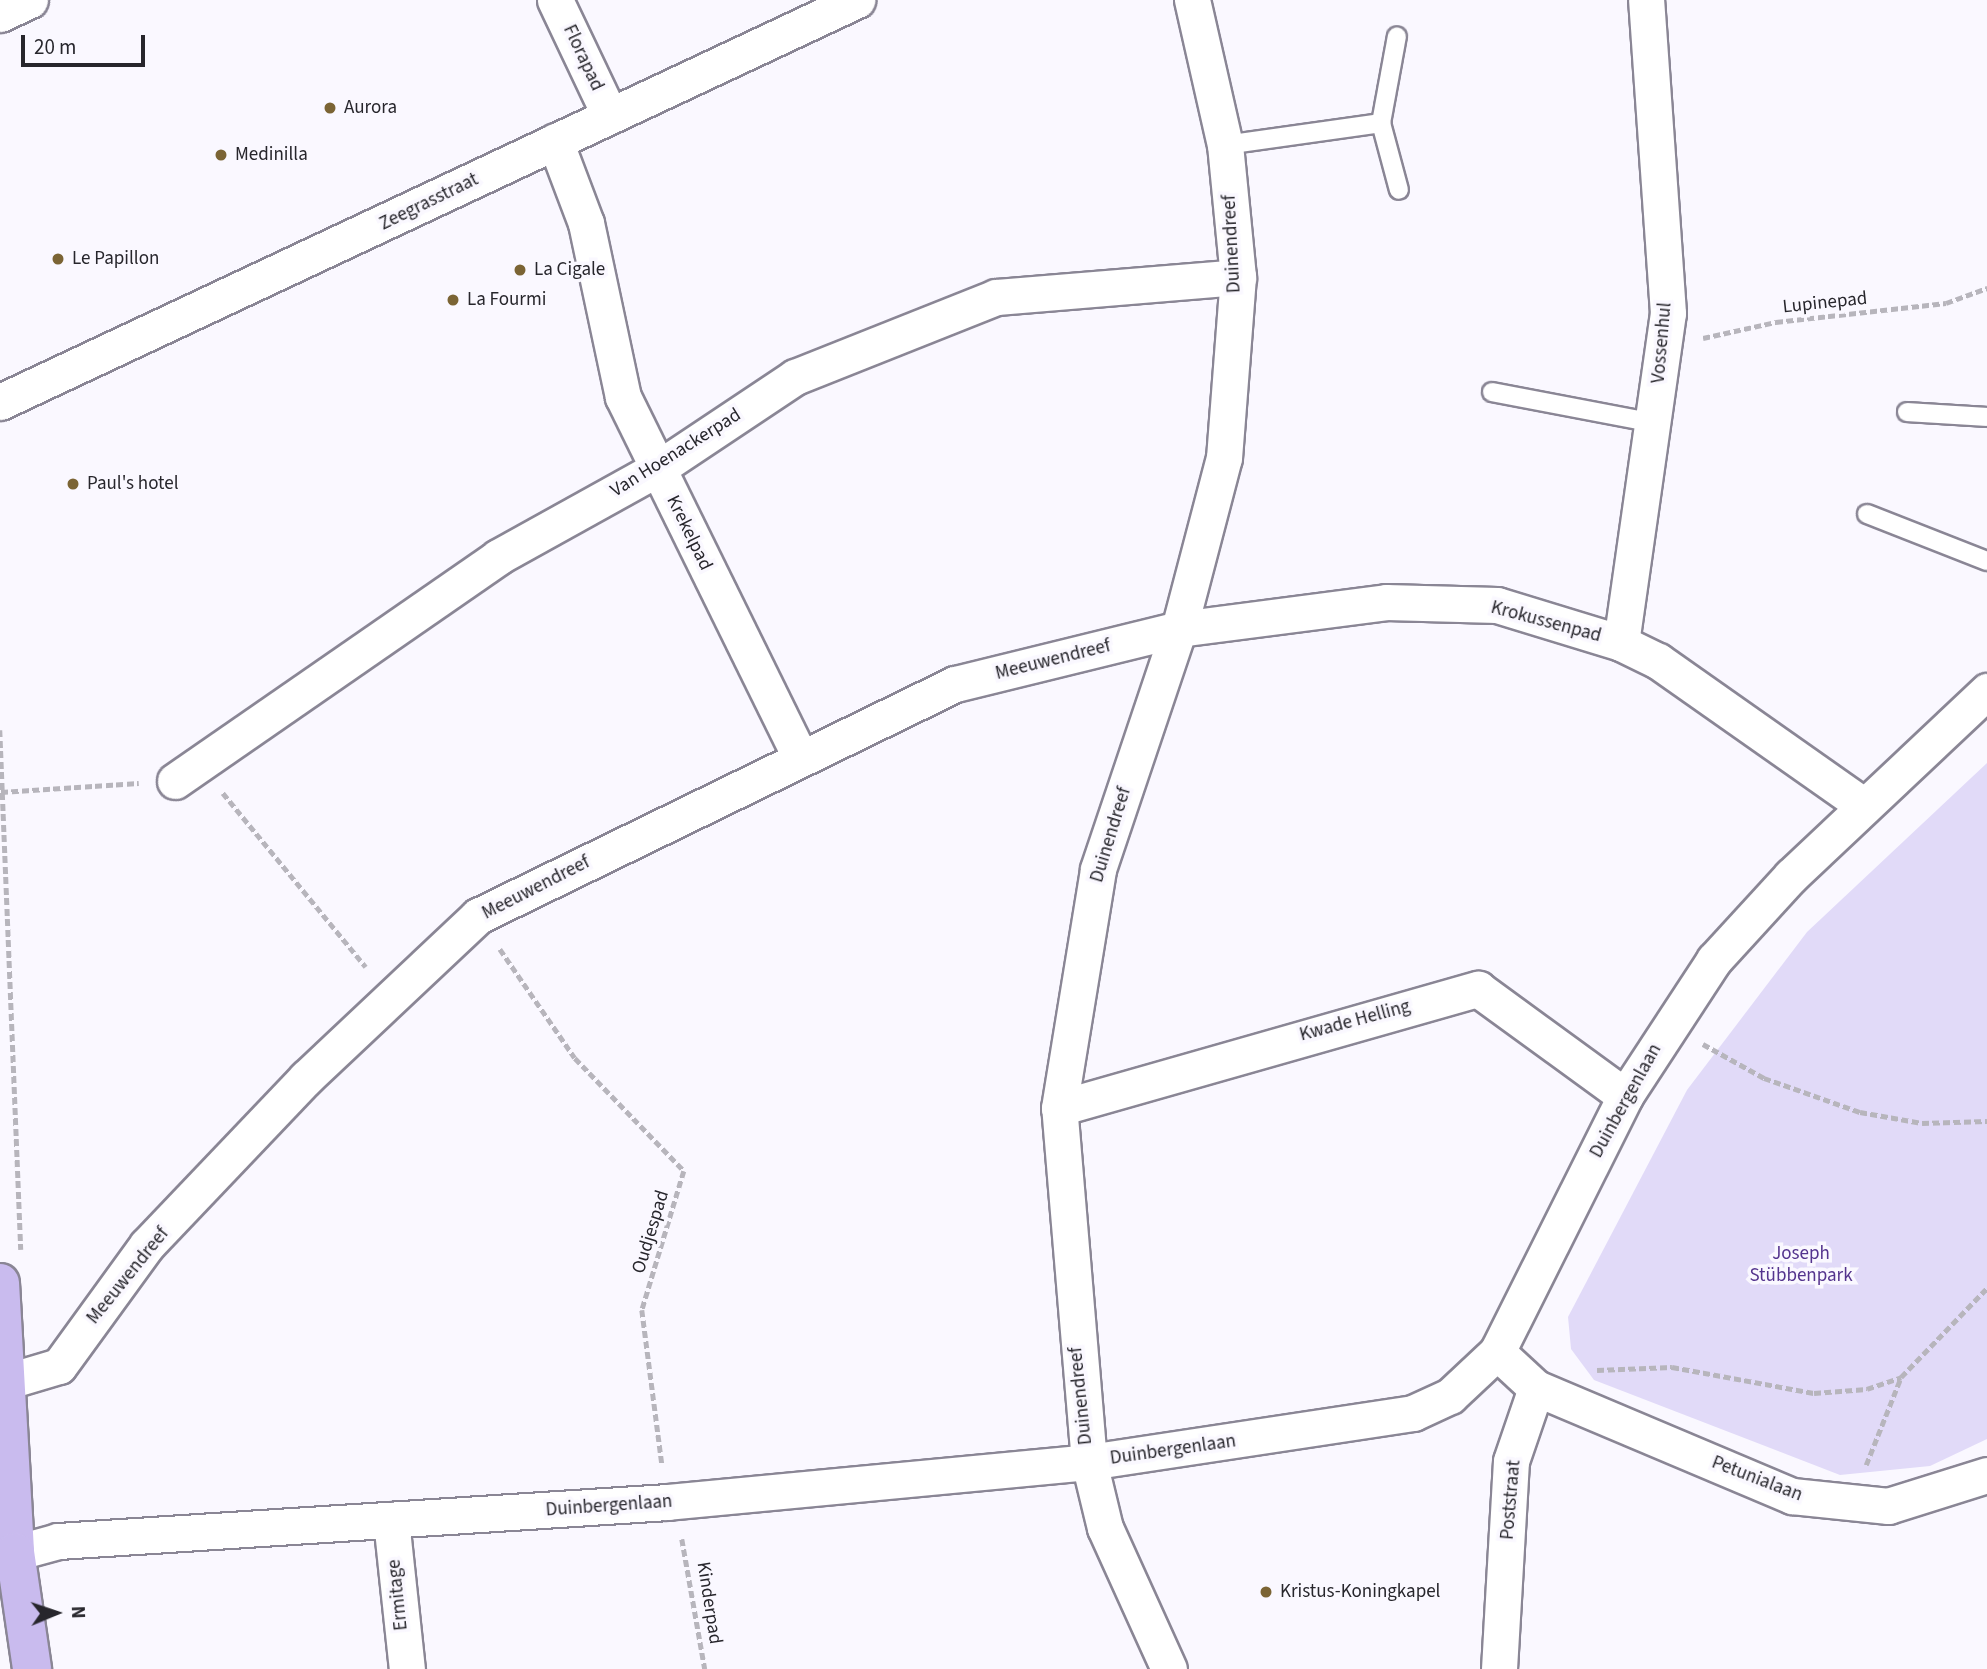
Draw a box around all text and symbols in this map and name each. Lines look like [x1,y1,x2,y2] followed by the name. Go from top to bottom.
[24,21,149,65] scale bar
[558,21,608,95] street label: Florapad
[34,32,76,62] text: 20 m
[344,97,397,119] place label: Aurora
[322,100,338,116] marker: Aurora
[235,144,308,166] place label: Medinilla
[213,147,229,163] marker: Medinilla
[376,168,482,236] street label: Zeegrasstraat
[1218,194,1246,294] street label: Duinendreef
[72,248,159,270] place label: Le Papillon
[50,251,66,267] marker: Le Papillon
[534,259,605,281] place label: La Cigale
[512,262,528,278] marker: La Cigale
[1782,287,1868,319] street label: Lupinepad
[467,289,546,311] place label: La Fourmi
[445,292,461,308] marker: La Fourmi
[1647,302,1677,384] street label: Vossenhul
[607,404,745,502] street label: Van Hoenackerpad
[87,473,179,495] place label: Paul's hotel
[65,476,81,492] marker: Paul's hotel
[661,492,717,574] street label: Krekelpad
[1488,596,1604,648] street label: Krokussenpad
[993,635,1113,685] street label: Meeuwendreef
[1086,785,1136,885] street label: Duinendreef
[478,851,594,925] street label: Meeuwendreef
[1297,995,1413,1047] street label: Kwade Helling
[1585,1040,1667,1162] street label: Duinbergenlaan
[628,1188,674,1276] street label: Oudjespad
[82,1223,174,1329] street label: Meeuwendreef
[1749,1243,1853,1287] park label: Joseph Stübbenpark
[1065,1346,1097,1446] street label: Duinendreef
[1109,1430,1237,1470] street label: Duinbergenlaan
[1708,1451,1806,1507] street label: Petunialaan
[1496,1459,1526,1541] street label: Poststraat
[545,1490,673,1522] street label: Duinbergenlaan
[383,1558,413,1632] street label: Ermitage
[691,1560,727,1646] street label: Kinderpad
[21,1578,91,1648] north arrow
[1280,1581,1440,1603] place label: Kristus-Koningkapel
[1258,1584,1274,1600] marker: Kristus-Koningkapel
[64,1605,91,1619] text: N

